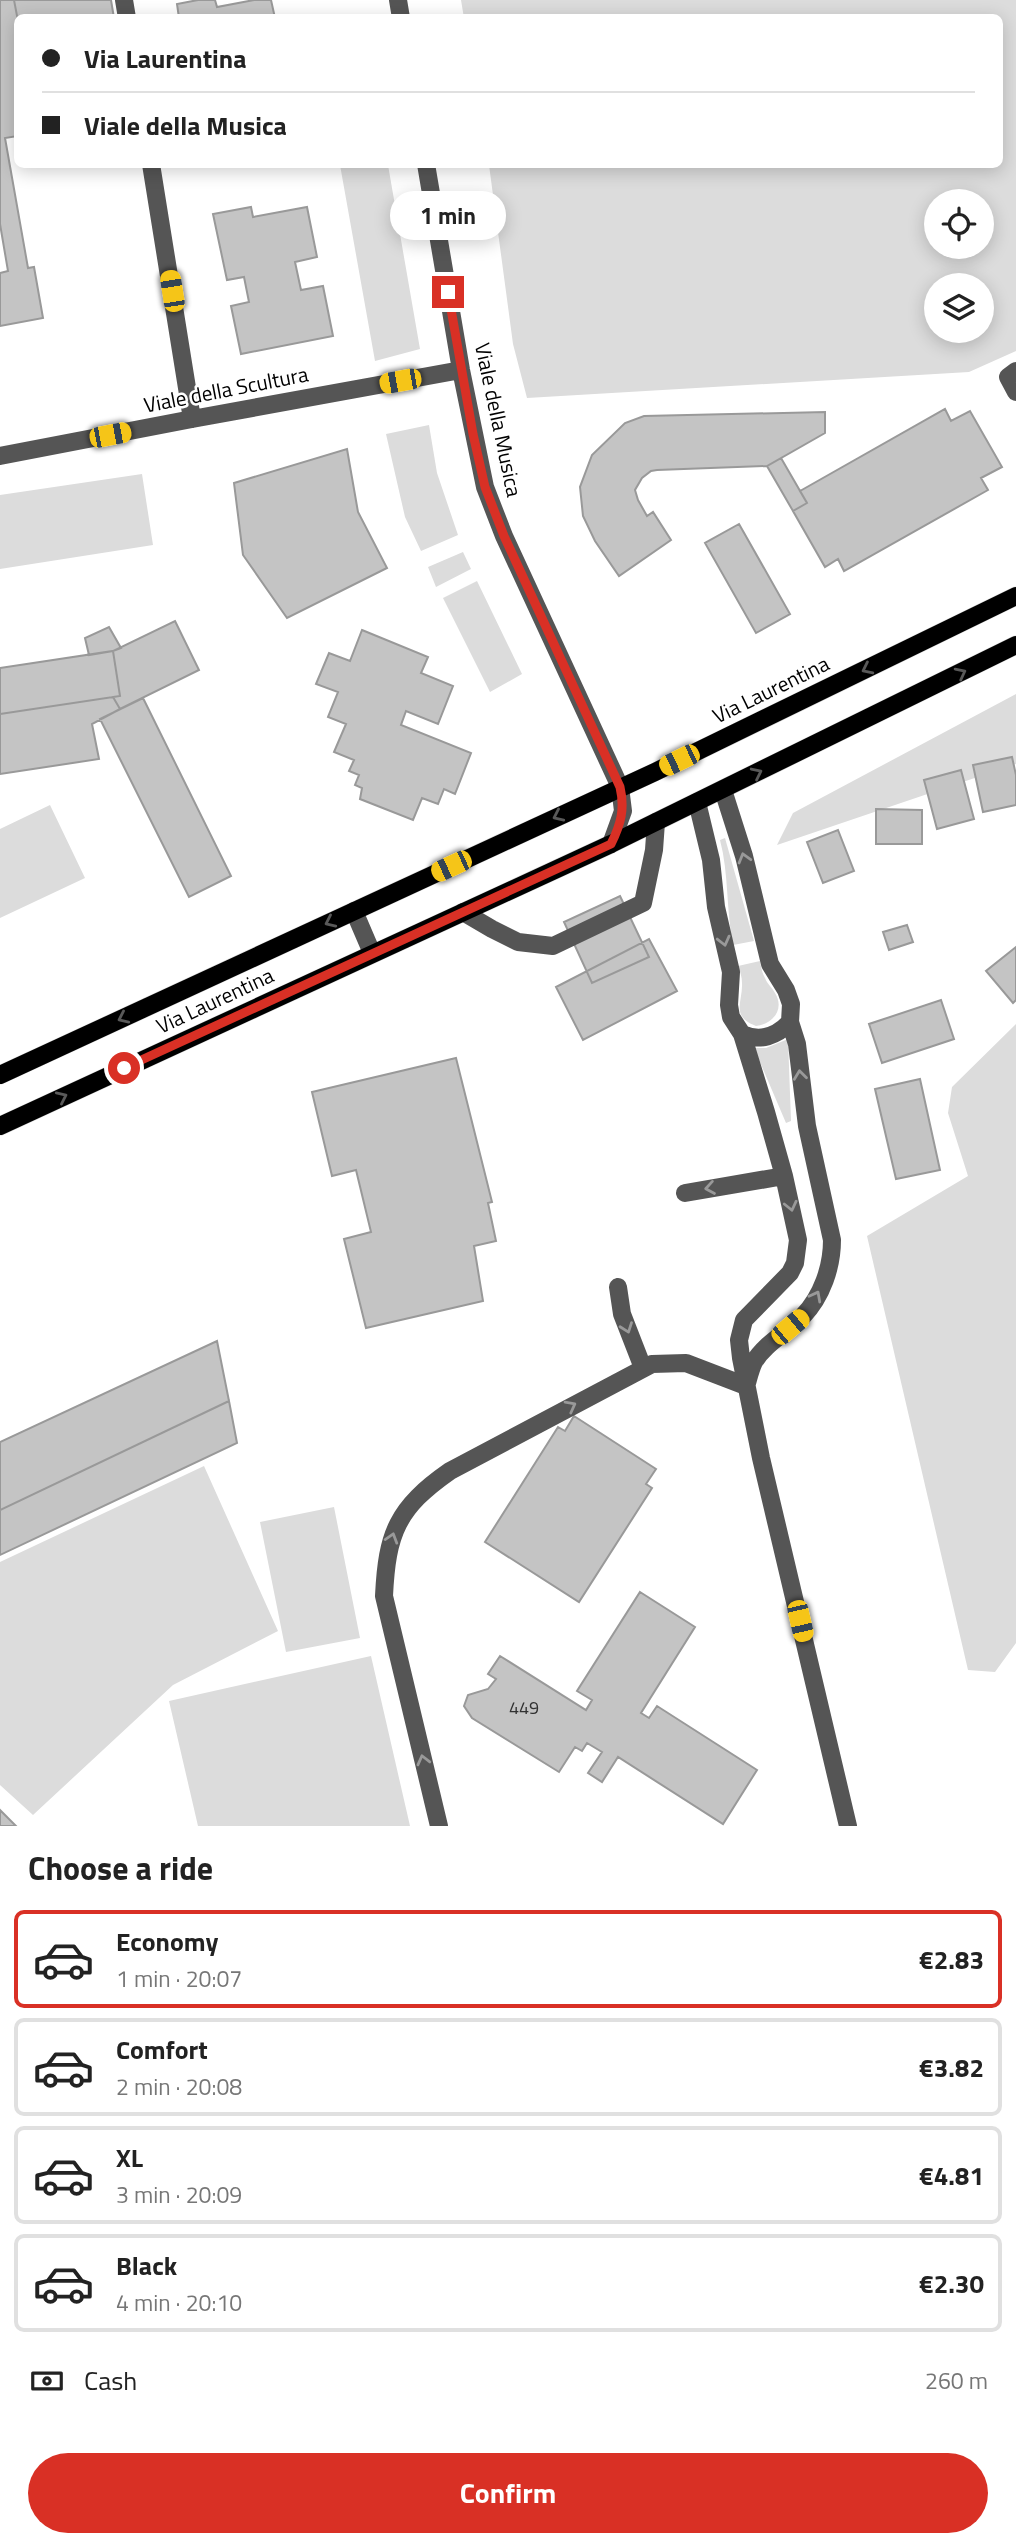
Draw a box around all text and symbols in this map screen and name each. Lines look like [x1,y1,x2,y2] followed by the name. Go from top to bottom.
[84,39,246,78] text: Via Laurentina
[84,106,287,145] text: Viale della Musica
[924,189,994,343] map controls
[924,189,994,259] button: locate
[390,190,506,240] callout: 1 min
[420,198,476,233] text: 1 min
[159,269,186,313] car
[924,273,994,343] button: layers
[432,276,464,308] route end
[467,340,531,500] street label: Viale della Musica
[141,357,311,421] street label: Viale della Scultura
[378,367,423,395] car
[88,421,133,449] car
[707,647,835,731] street label: Via Laurentina
[862,660,874,674] one-way arrow
[954,667,966,681] one-way arrow
[656,741,703,779] car
[750,768,762,782] one-way arrow
[553,808,565,822] one-way arrow
[428,848,475,884] car
[737,852,752,864] one-way arrow
[325,914,337,928] one-way arrow
[716,935,730,947] one-way arrow
[151,959,279,1041] street label: Via Laurentina
[118,1010,130,1024] one-way arrow
[108,1052,140,1084] route start
[793,1069,808,1081] one-way arrow
[55,1091,67,1105] one-way arrow
[704,1180,716,1195] one-way arrow
[783,1200,797,1212] one-way arrow
[808,1291,822,1303] one-way arrow
[768,1305,813,1349] car
[619,1322,633,1334] one-way arrow
[564,1401,576,1415] one-way arrow
[384,1532,399,1544] one-way arrow
[786,1598,815,1644] car
[509,1694,539,1721] house number: 449
[417,1754,431,1766] one-way arrow
[28,1844,213,1892] text: Choose a ride
[116,1922,218,1961] text: Economy
[32,1928,95,1991] icon: car
[919,1940,984,1979] text: €2.83
[116,1961,242,1996] text: 1 min · 20:07
[116,2030,208,2069] text: Comfort
[32,2036,95,2099] icon: car
[919,2048,984,2087] text: €3.82
[116,2069,242,2104] text: 2 min · 20:08
[116,2138,143,2177] text: XL
[32,2144,95,2207] icon: car
[919,2156,984,2195] text: €4.81
[116,2177,242,2212] text: 3 min · 20:09
[116,2246,177,2285] text: Black
[32,2252,95,2315] icon: car
[919,2264,984,2303] text: €2.30
[116,2285,242,2320] text: 4 min · 20:10
[84,2361,137,2400] text: Cash
[28,2362,66,2400] icon: cash
[925,2363,988,2398] text: 260 m
[28,2453,988,2533] button: Confirm

